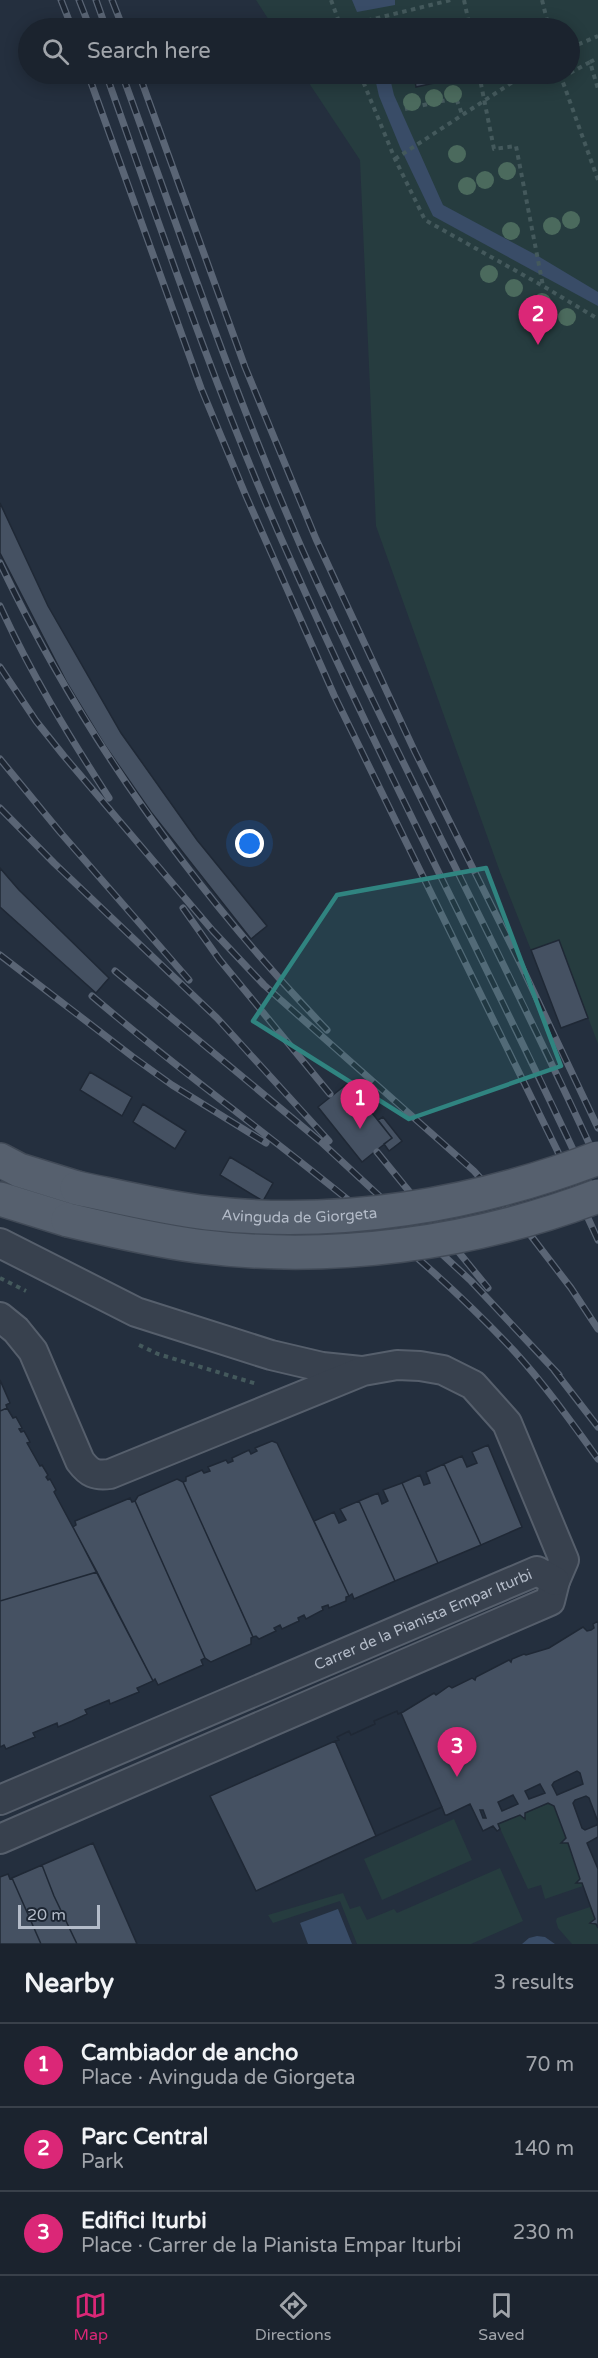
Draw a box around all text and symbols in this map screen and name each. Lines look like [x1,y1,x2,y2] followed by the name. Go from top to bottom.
[18,18,580,84] search box
[39,35,72,68] icon: search
[87,38,211,64] text: Search here
[518,296,558,345] pin: 2
[235,829,264,858] your location
[340,1080,380,1129] pin: 1
[221,1204,378,1227] street label: Avinguda de Giorgeta
[311,1565,535,1674] street label: Carrer de la Pianista Empar Iturbi
[438,1728,476,1777] pin: 3
[18,1902,100,1930] scale bar
[27,1905,66,1925] text: 20 m
[24,1968,114,1999] text: Nearby
[494,1971,574,1995] text: 3 results
[81,2040,298,2066] text: Cambiador de ancho
[37,2053,50,2077] text: 1
[525,2053,574,2077] text: 70 m
[81,2066,355,2090] text: Place · Avinguda de Giorgeta
[81,2124,208,2150] text: Parc Central
[37,2137,50,2161] text: 2
[513,2137,574,2161] text: 140 m
[81,2150,124,2174] text: Park
[81,2208,207,2234] text: Edifici Iturbi
[37,2221,50,2245] text: 3
[513,2221,574,2245] text: 230 m
[81,2234,461,2258] text: Place · Carrer de la Pianista Empar Iturbi
[73,2289,108,2345] tab: Map
[255,2289,331,2345] tab: Directions
[478,2289,525,2345] tab: Saved

